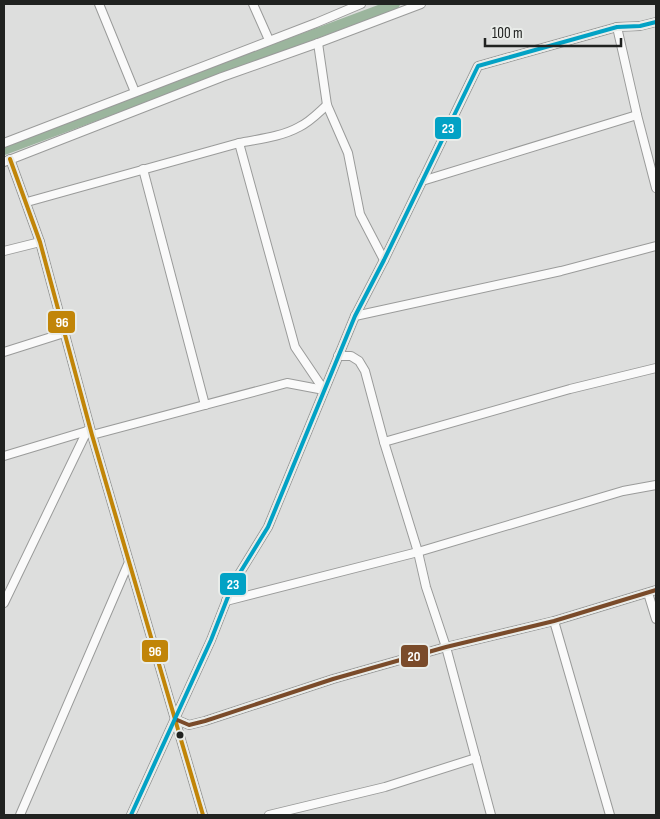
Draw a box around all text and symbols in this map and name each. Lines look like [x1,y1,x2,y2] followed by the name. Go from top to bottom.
[485,15,621,47] scale bar
[492,24,523,43] text: 100 m
[434,116,462,140] line badge: 23
[442,120,454,137] text: 23
[47,310,76,334] line badge: 96
[55,314,69,331] text: 96
[219,572,247,596] line badge: 23
[227,576,239,593] text: 23
[141,639,169,663] line badge: 96
[148,643,162,660] text: 96
[400,644,429,668] line badge: 20
[408,648,421,665] text: 20
[175,730,185,740] unlabelled marker

